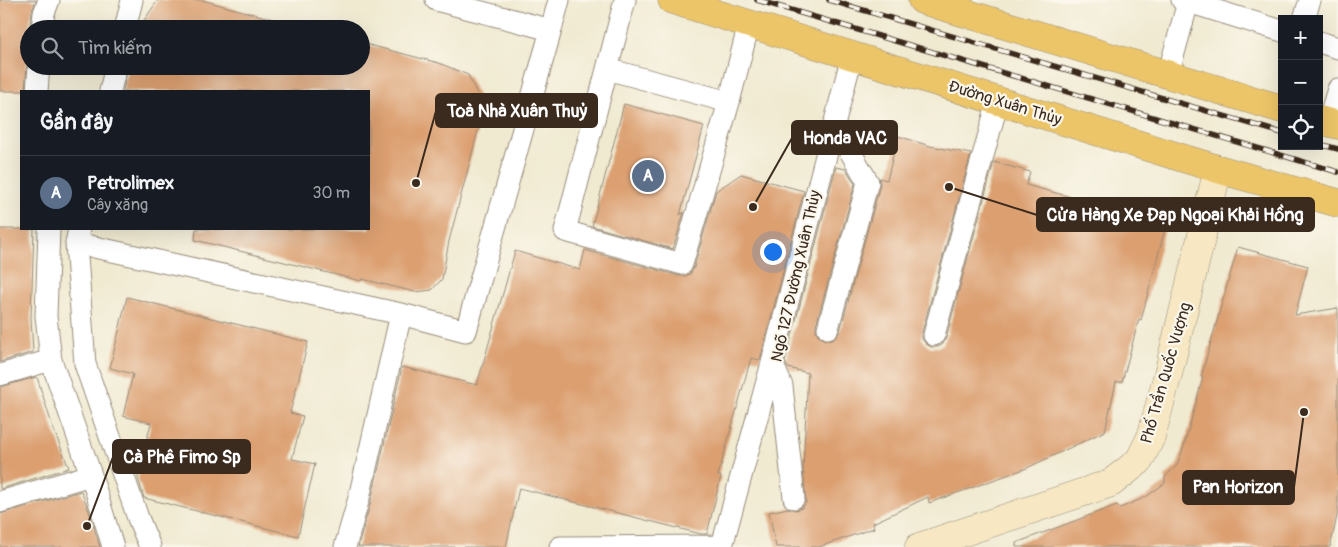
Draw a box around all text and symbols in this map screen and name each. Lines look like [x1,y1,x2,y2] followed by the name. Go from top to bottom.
[1278,15,1323,150] map controls
[1278,15,1323,60] button: +
[20,20,370,75] search box
[38,34,66,62] icon: search
[78,36,152,60] text: Tìm kiếm
[1278,60,1323,105] button: −
[946,76,1064,130] street label: Đường Xuân Thủy
[436,94,597,127] callout: Toà Nhà Xuân Thuỷ
[446,100,588,123] text: Toà Nhà Xuân Thuỷ
[1278,105,1323,150] button: locate
[40,109,113,136] text: Gần đây
[792,121,897,154] callout: Honda VAC
[803,127,887,150] text: Honda VAC
[632,157,664,195] pin: A
[87,171,174,195] text: Petrolimex
[51,183,61,203] text: A
[312,183,350,203] text: 30 m
[767,188,826,364] street label: Ngõ 127 Đường Xuân Thủy
[87,195,148,215] text: Cây xăng
[1037,198,1314,231] callout: Cửa Hàng Xe Đạp Ngoại Khải Hồng
[1047,204,1303,227] text: Cửa Hàng Xe Đạp Ngoại Khải Hồng
[760,239,786,265] your location
[1135,300,1196,446] street label: Phố Trần Quốc Vượng
[113,440,250,473] callout: Cà Phê Fimo Sp
[123,446,241,469] text: Cà Phê Fimo Sp
[1183,471,1294,504] callout: Pan Horizon
[1193,476,1283,499] text: Pan Horizon

